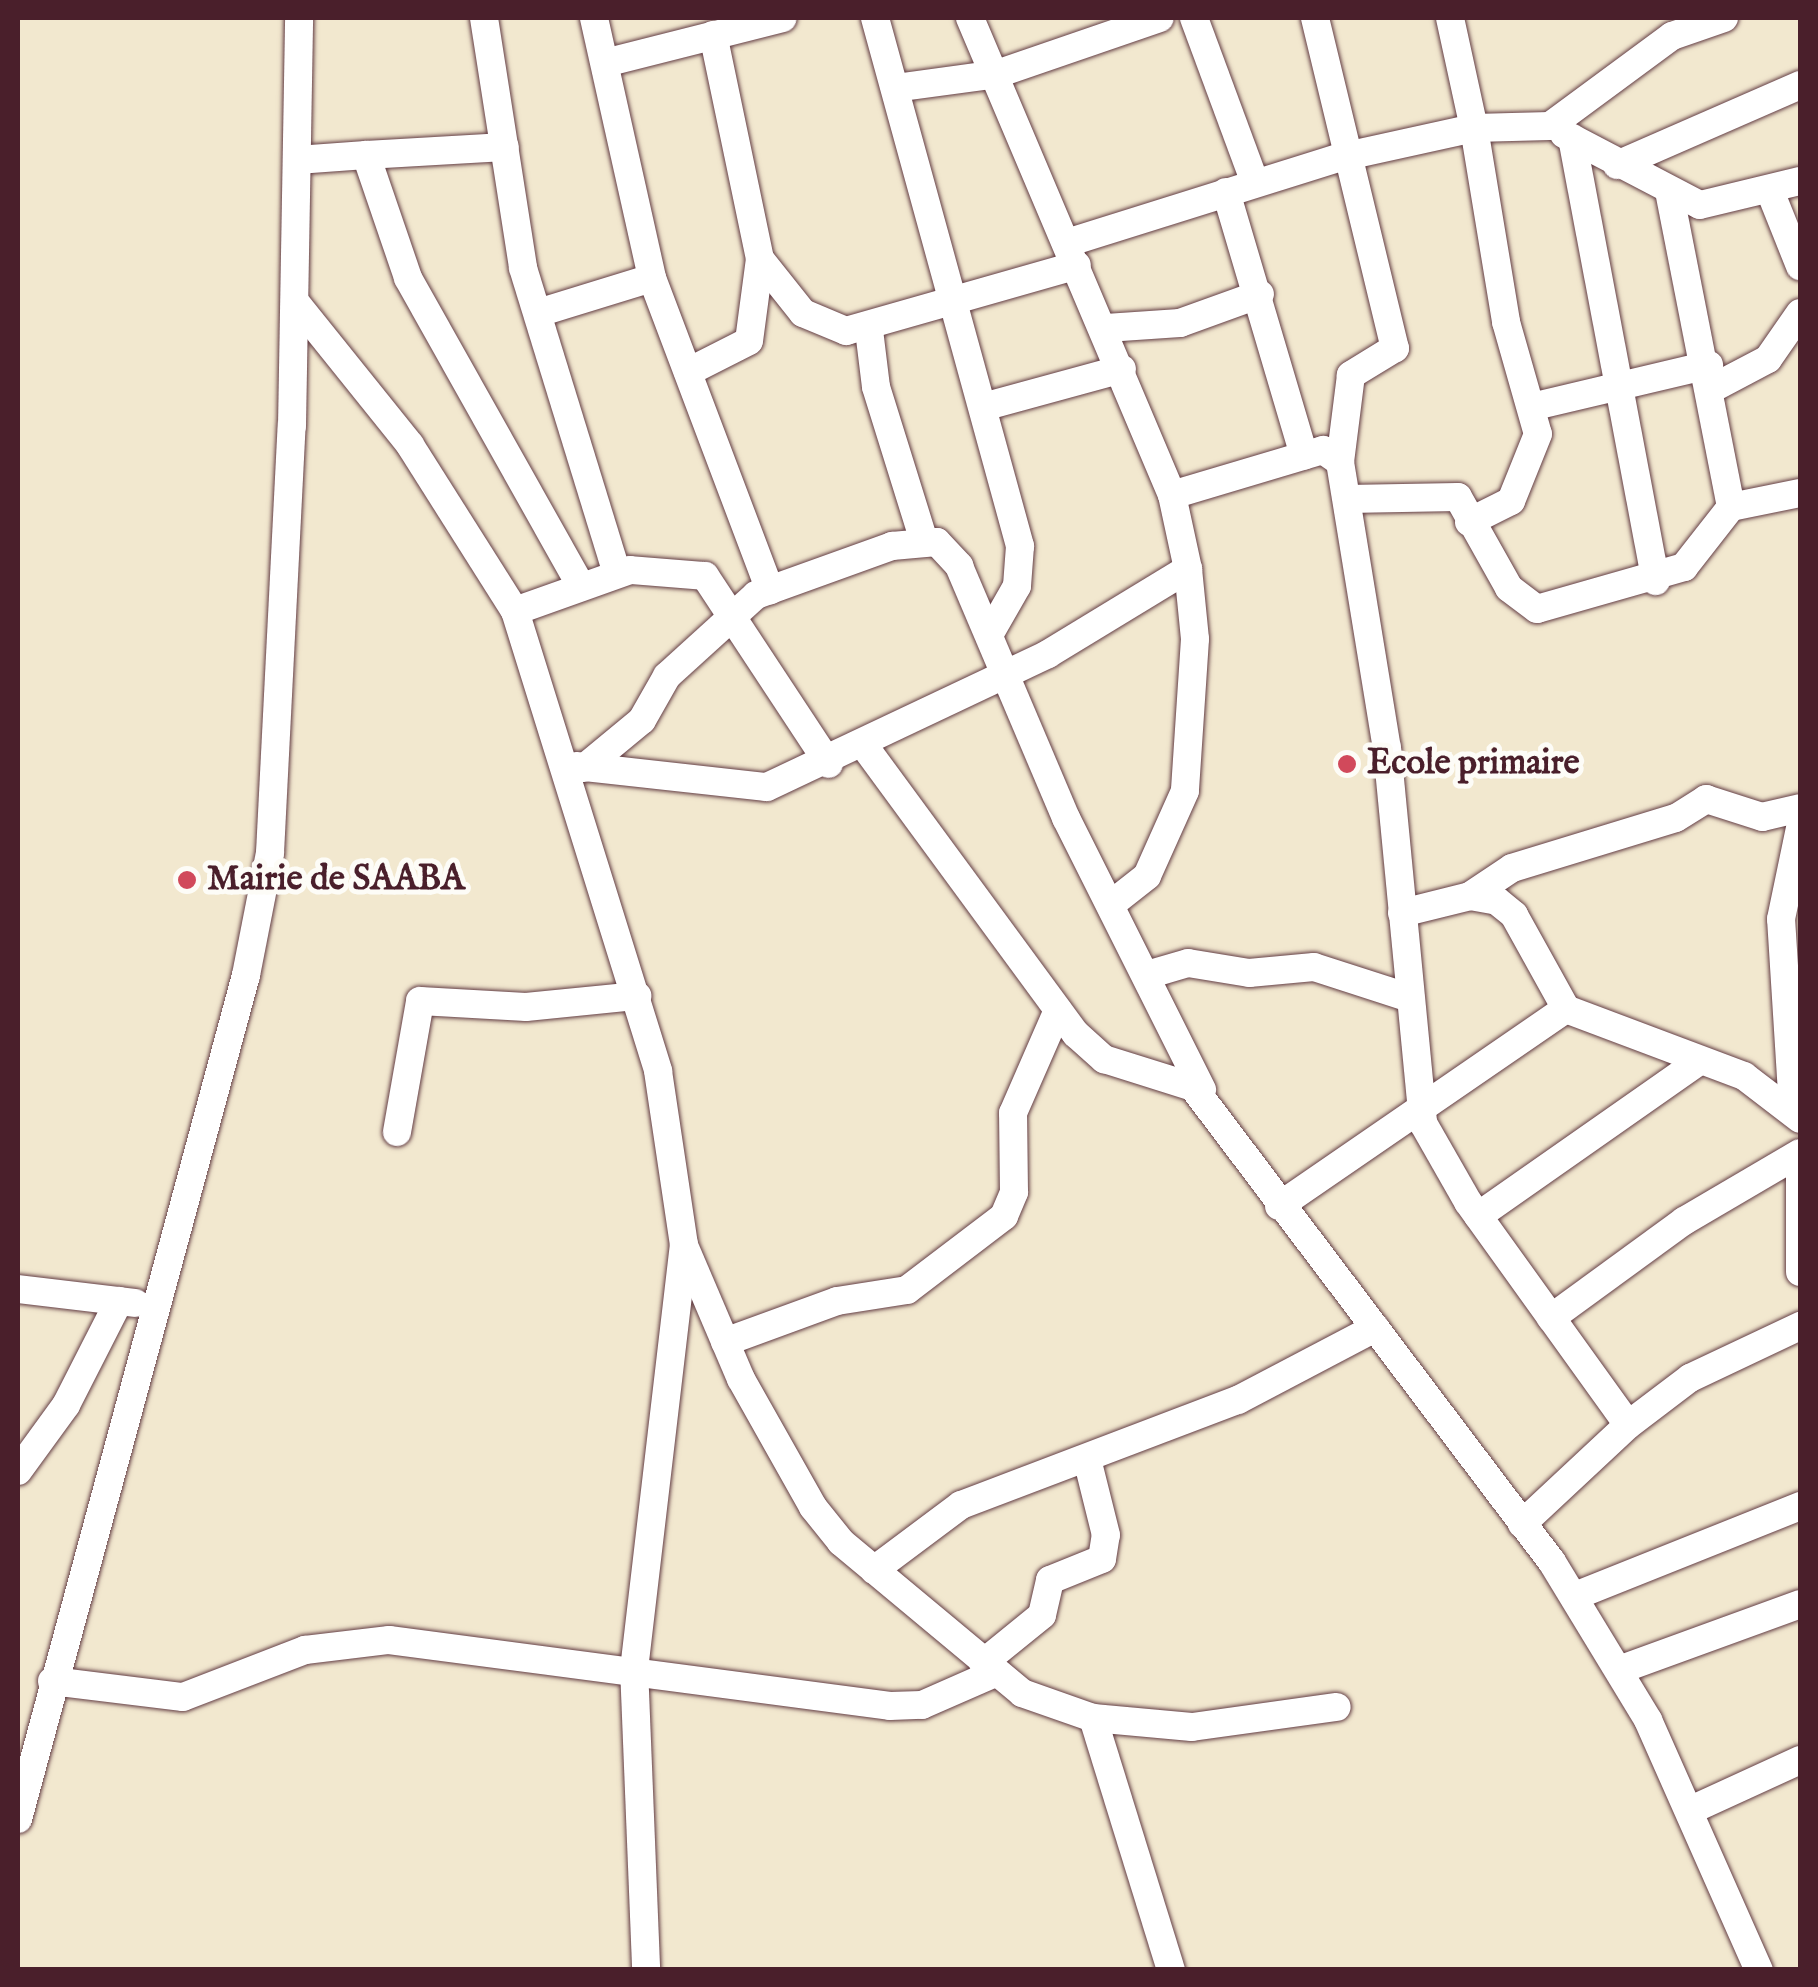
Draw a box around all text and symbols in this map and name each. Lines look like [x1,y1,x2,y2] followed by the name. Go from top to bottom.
[1367,743,1580,785] place label: Ecole primaire
[1336,753,1358,775] marker: Ecole primaire
[207,859,465,901] place label: Mairie de SAABA
[176,869,198,891] marker: Mairie de SAABA

